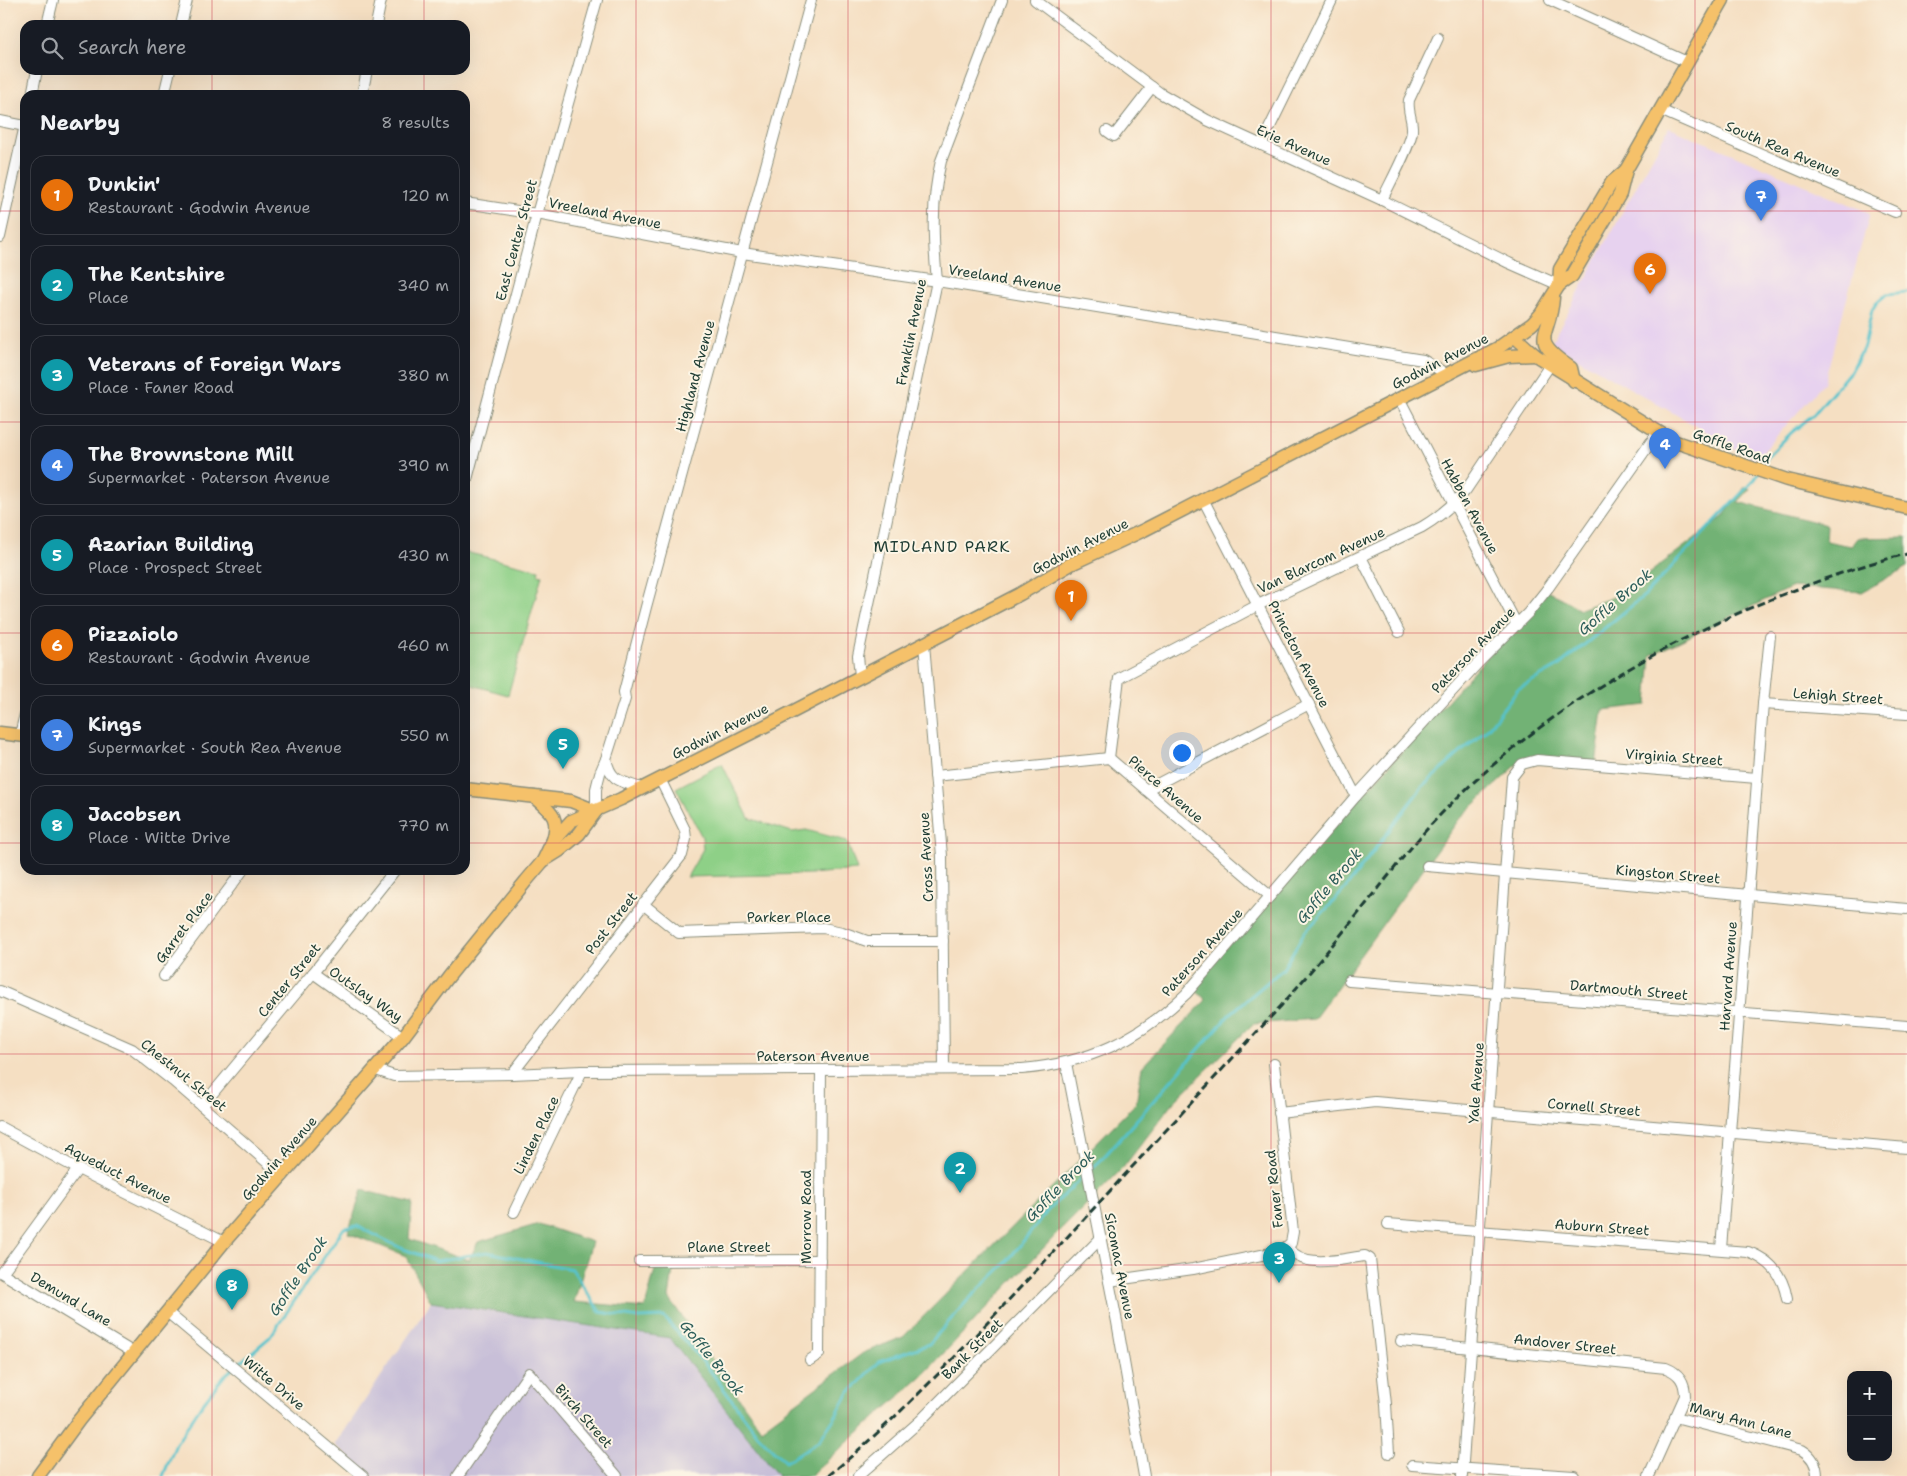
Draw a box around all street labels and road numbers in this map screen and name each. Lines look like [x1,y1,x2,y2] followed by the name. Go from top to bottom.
[1723,117,1843,181] street label: South Rea Avenue
[1254,120,1334,170] street label: Erie Avenue
[491,177,541,303] street label: East Center Street
[547,193,663,233] street label: Vreeland Avenue
[947,260,1063,296] street label: Vreeland Avenue
[892,277,930,387] street label: Franklin Avenue
[671,318,719,434] street label: Highland Avenue
[1389,329,1492,393] street label: Godwin Avenue
[1691,424,1774,468] street label: Goffle Road
[1437,455,1503,557] street label: Habben Avenue
[1029,514,1132,578] street label: Godwin Avenue
[1254,522,1388,597] street label: Van Blarcom Avenue
[1264,597,1334,711] street label: Princeton Avenue
[1427,603,1519,697] street label: Paterson Avenue
[1792,684,1884,708] street label: Lehigh Street
[669,699,772,763] street label: Godwin Avenue
[1624,745,1724,769] street label: Virginia Street
[1125,751,1207,827] street label: Pierce Avenue
[915,812,937,902] street label: Cross Avenue
[1615,860,1721,888] street label: Kingston Street
[151,887,217,967] street label: Garret Place
[581,888,641,958] street label: Post Street
[1157,904,1247,1000] street label: Paterson Avenue
[747,908,831,926] street label: Parker Place
[1715,920,1741,1031] street label: Harvard Avenue
[254,939,324,1021] street label: Center Street
[326,962,406,1026] street label: Outslay Way
[1569,976,1689,1004] street label: Dartmouth Street
[137,1035,231,1115] street label: Chestnut Street
[1464,1042,1488,1124] street label: Yale Avenue
[756,1047,870,1065] street label: Paterson Avenue
[509,1093,563,1177] street label: Linden Place
[1547,1094,1641,1120] street label: Cornell Street
[237,1112,321,1204] street label: Godwin Avenue
[61,1138,175,1208] street label: Aqueduct Avenue
[1261,1149,1287,1229] street label: Faner Road
[797,1170,815,1264] street label: Morrow Road
[1101,1211,1139,1321] street label: Sicomac Avenue
[1554,1215,1650,1239] street label: Auburn Street
[687,1238,771,1256] street label: Plane Street
[27,1268,115,1330] street label: Demund Lane
[938,1315,1006,1383] street label: Bank Street
[1513,1330,1617,1358] street label: Andover Street
[239,1352,309,1414] street label: Witte Drive
[551,1380,617,1452] street label: Birch Street
[1688,1398,1794,1442] street label: Mary Ann Lane

